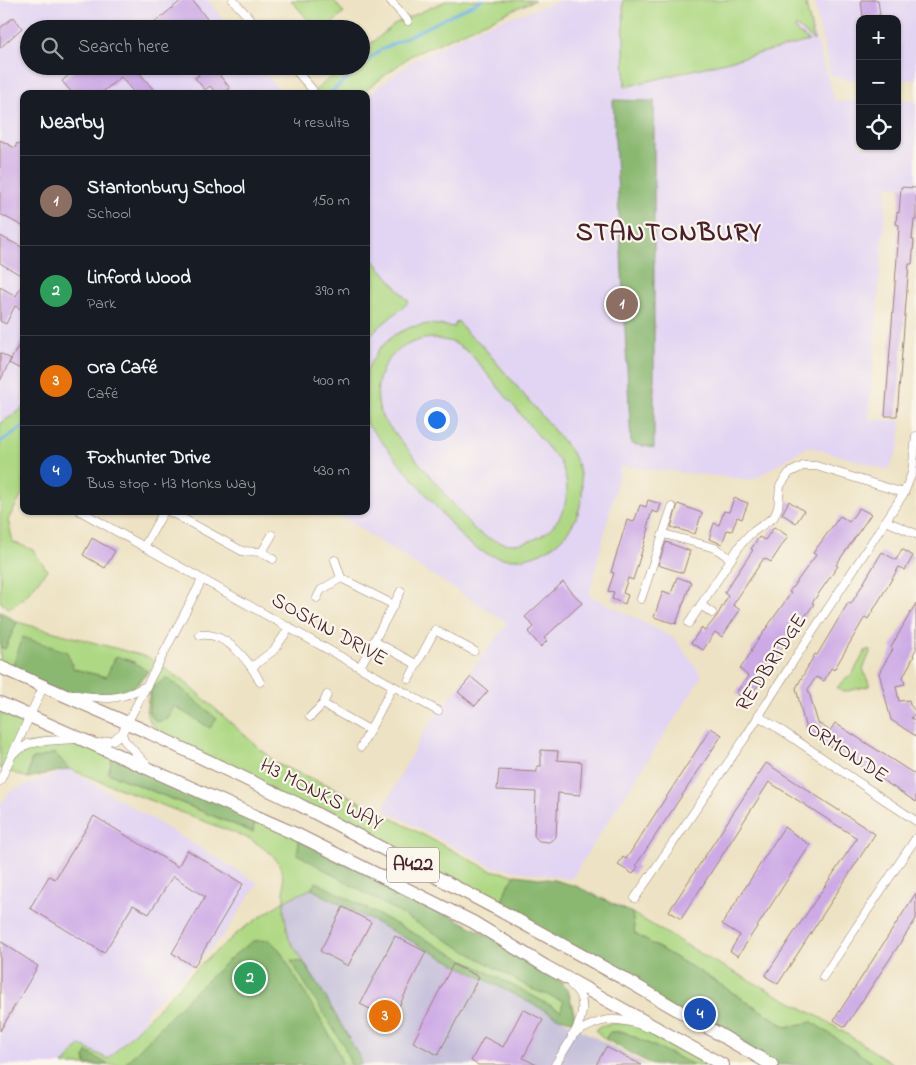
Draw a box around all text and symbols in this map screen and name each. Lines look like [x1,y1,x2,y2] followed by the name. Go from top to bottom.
[856,15,901,150] map controls
[856,15,901,60] button: +
[20,20,370,75] search box
[38,34,66,62] icon: search
[78,34,169,61] text: Search here
[856,60,901,105] button: −
[856,105,901,150] button: locate
[40,108,104,138] text: Nearby
[294,111,350,135] text: 4 results
[87,175,245,202] text: Stantonbury School
[53,189,59,213] text: 1
[312,189,350,213] text: 150 m
[87,202,131,226] text: School
[576,215,762,253] district label: STANTONBURY
[87,265,191,292] text: Linford Wood
[52,279,60,303] text: 2
[315,279,350,303] text: 390 m
[606,285,638,323] pin: 1
[87,292,116,316] text: Park
[87,355,157,382] text: Ora Café
[53,369,59,393] text: 3
[313,369,350,393] text: 400 m
[87,382,118,406] text: Café
[424,407,450,433] your location
[87,445,210,472] text: Foxhunter Drive
[53,459,59,483] text: 4
[313,459,350,483] text: 430 m
[87,472,256,496] text: Bus stop · H3 Monks Way
[265,586,393,674] street label: SOSKIN DRIVE
[729,608,815,718] street label: REDBRIDGE
[800,715,894,791] street label: ORMONDE
[254,751,388,839] street label: H3 MONKS WAY
[387,848,439,882] road number: A422
[234,959,266,997] pin: 2
[684,995,716,1033] pin: 4
[369,997,401,1035] pin: 3

